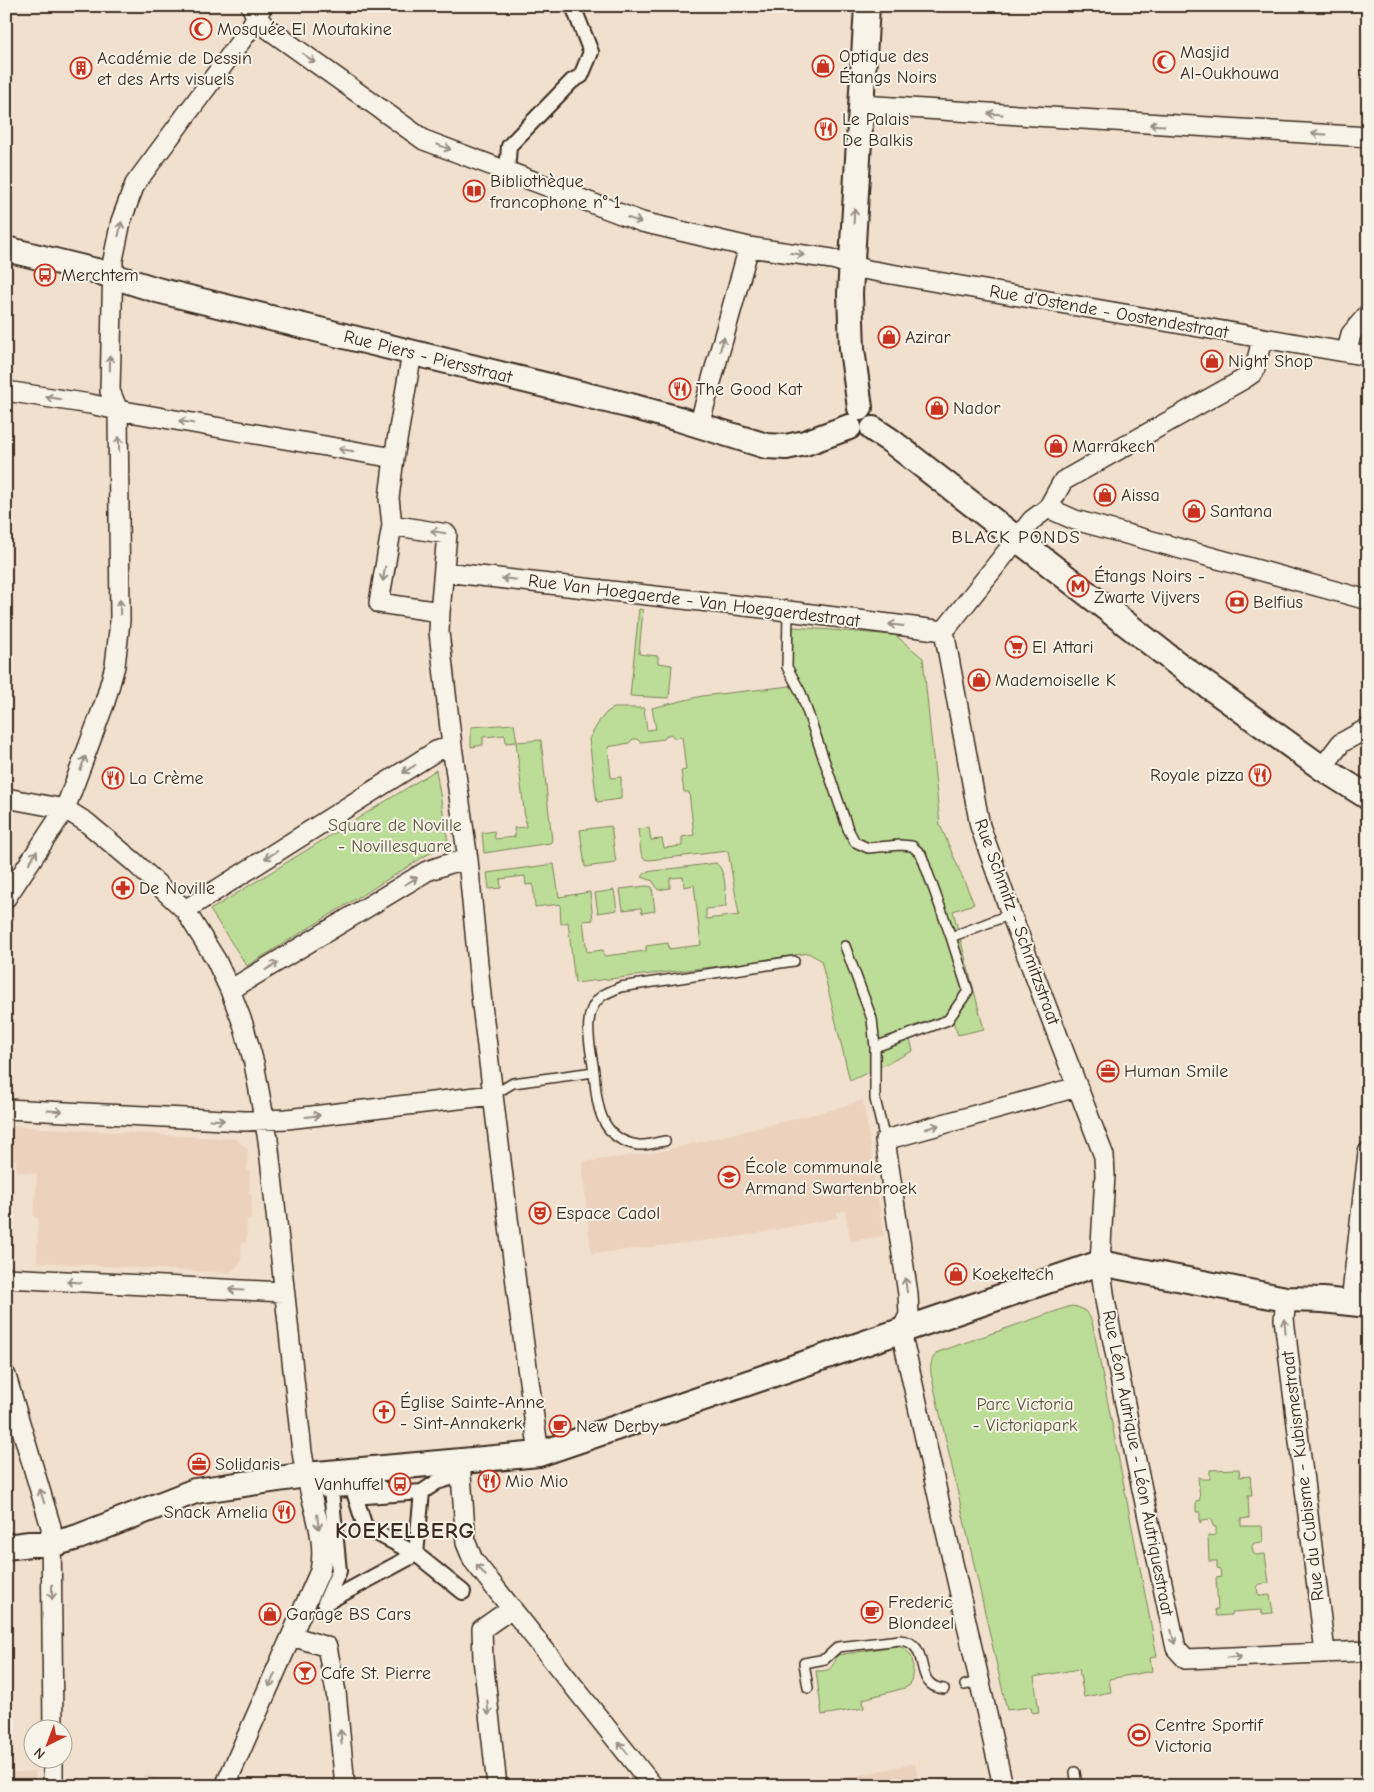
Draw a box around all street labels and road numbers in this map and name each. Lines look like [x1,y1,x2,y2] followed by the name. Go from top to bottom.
[988,281,1231,344] street label: Rue d'Ostende - Oostendestraat
[342,326,515,388] street label: Rue Piers - Piersstraat
[527,570,862,632] street label: Rue Van Hoegaerde - Van Hoegaerdestraat
[970,816,1064,1029] street label: Rue Schmitz - Schmitzstraat
[1098,1308,1178,1618] street label: Rue Léon Autrique - Léon Autriquestraat
[1277,1349,1329,1602] street label: Rue du Cubisme - Kubismestraat

